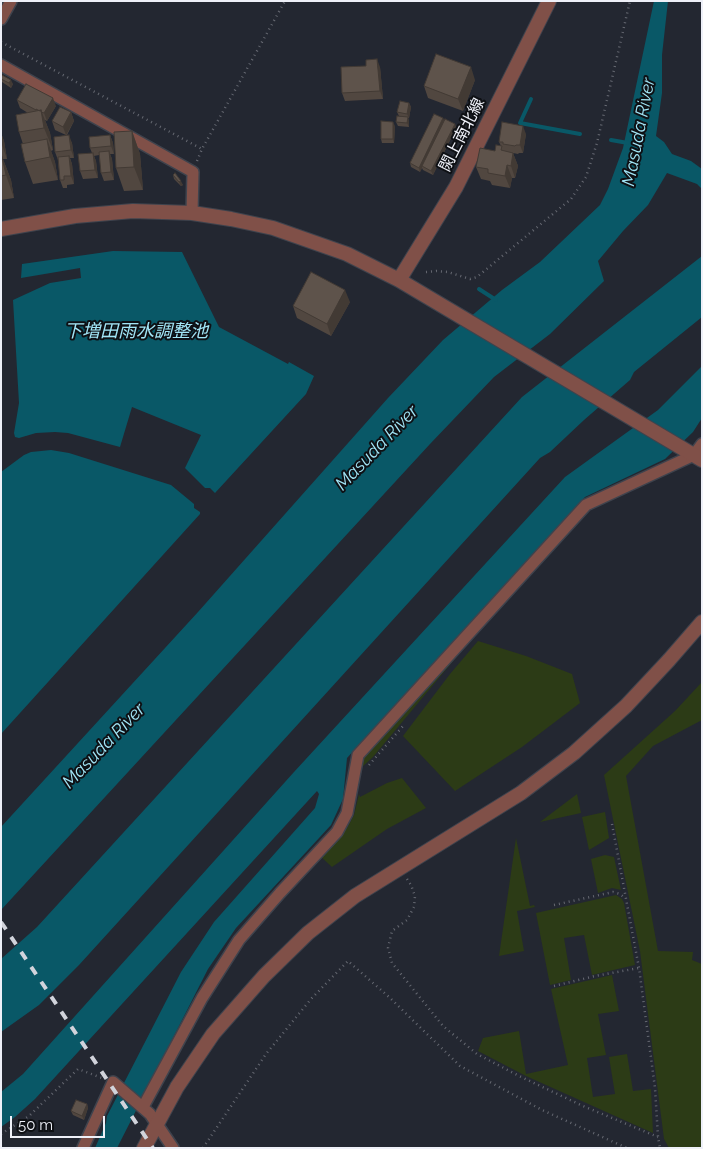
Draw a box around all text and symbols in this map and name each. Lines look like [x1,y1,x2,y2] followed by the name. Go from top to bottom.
[618,76,660,188] water label: Masuda River
[435,95,489,175] street label: 閖上南北線
[64,321,208,343] water label: 下増田雨水調整池
[331,401,423,495] water label: Masuda River
[58,699,150,793] water label: Masuda River
[12,1106,108,1138] scale bar
[18,1116,53,1134] text: 50 m

